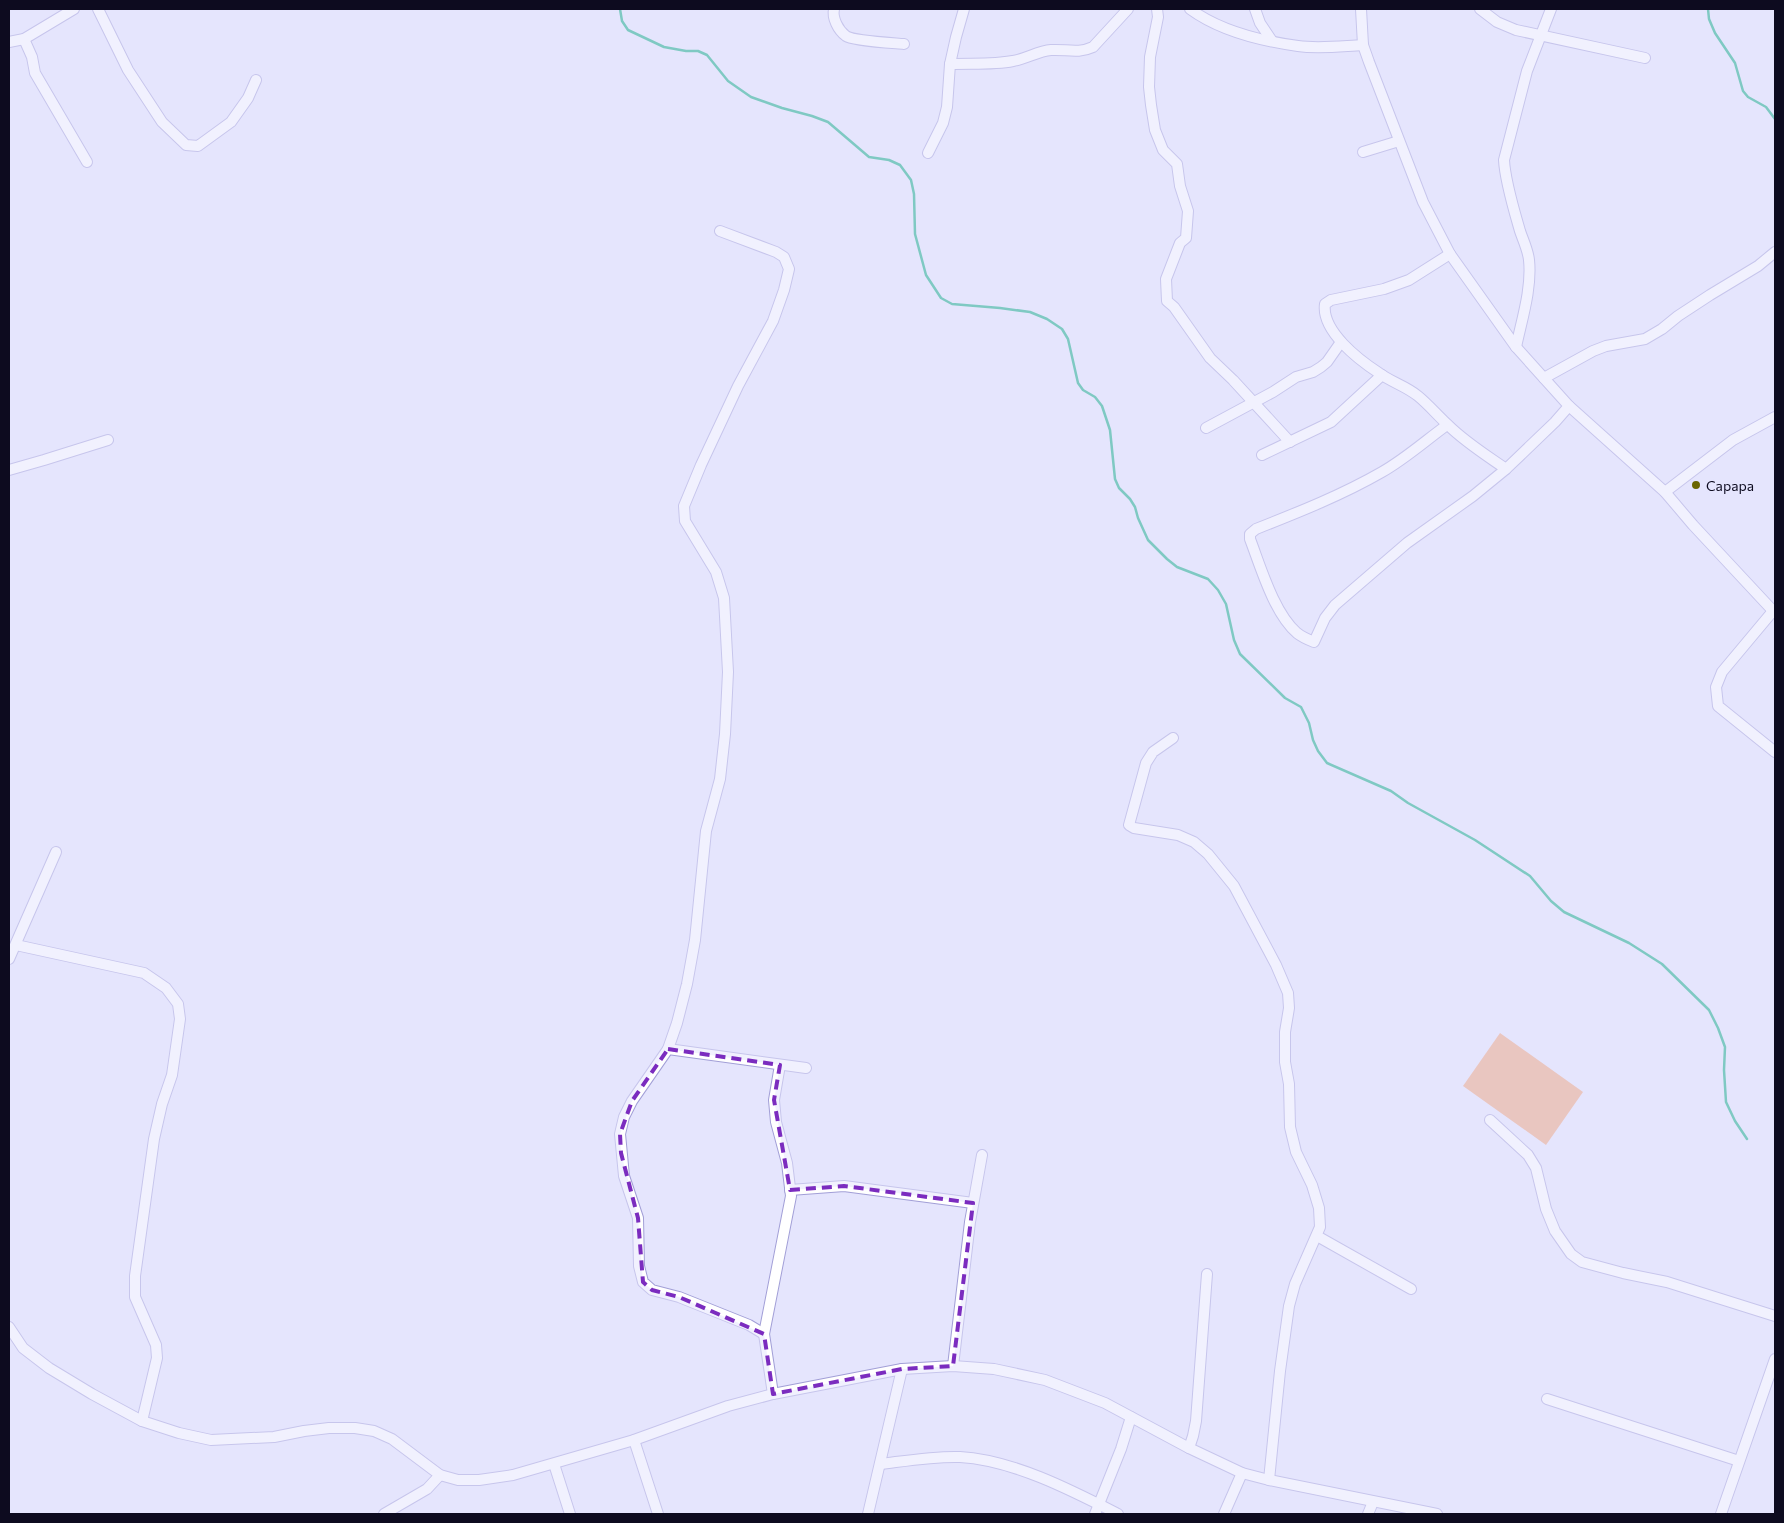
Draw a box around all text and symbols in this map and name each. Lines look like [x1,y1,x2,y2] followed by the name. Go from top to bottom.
[1706,477,1754,494] place label: Capapa
[1690,479,1702,491] marker: Capapa

